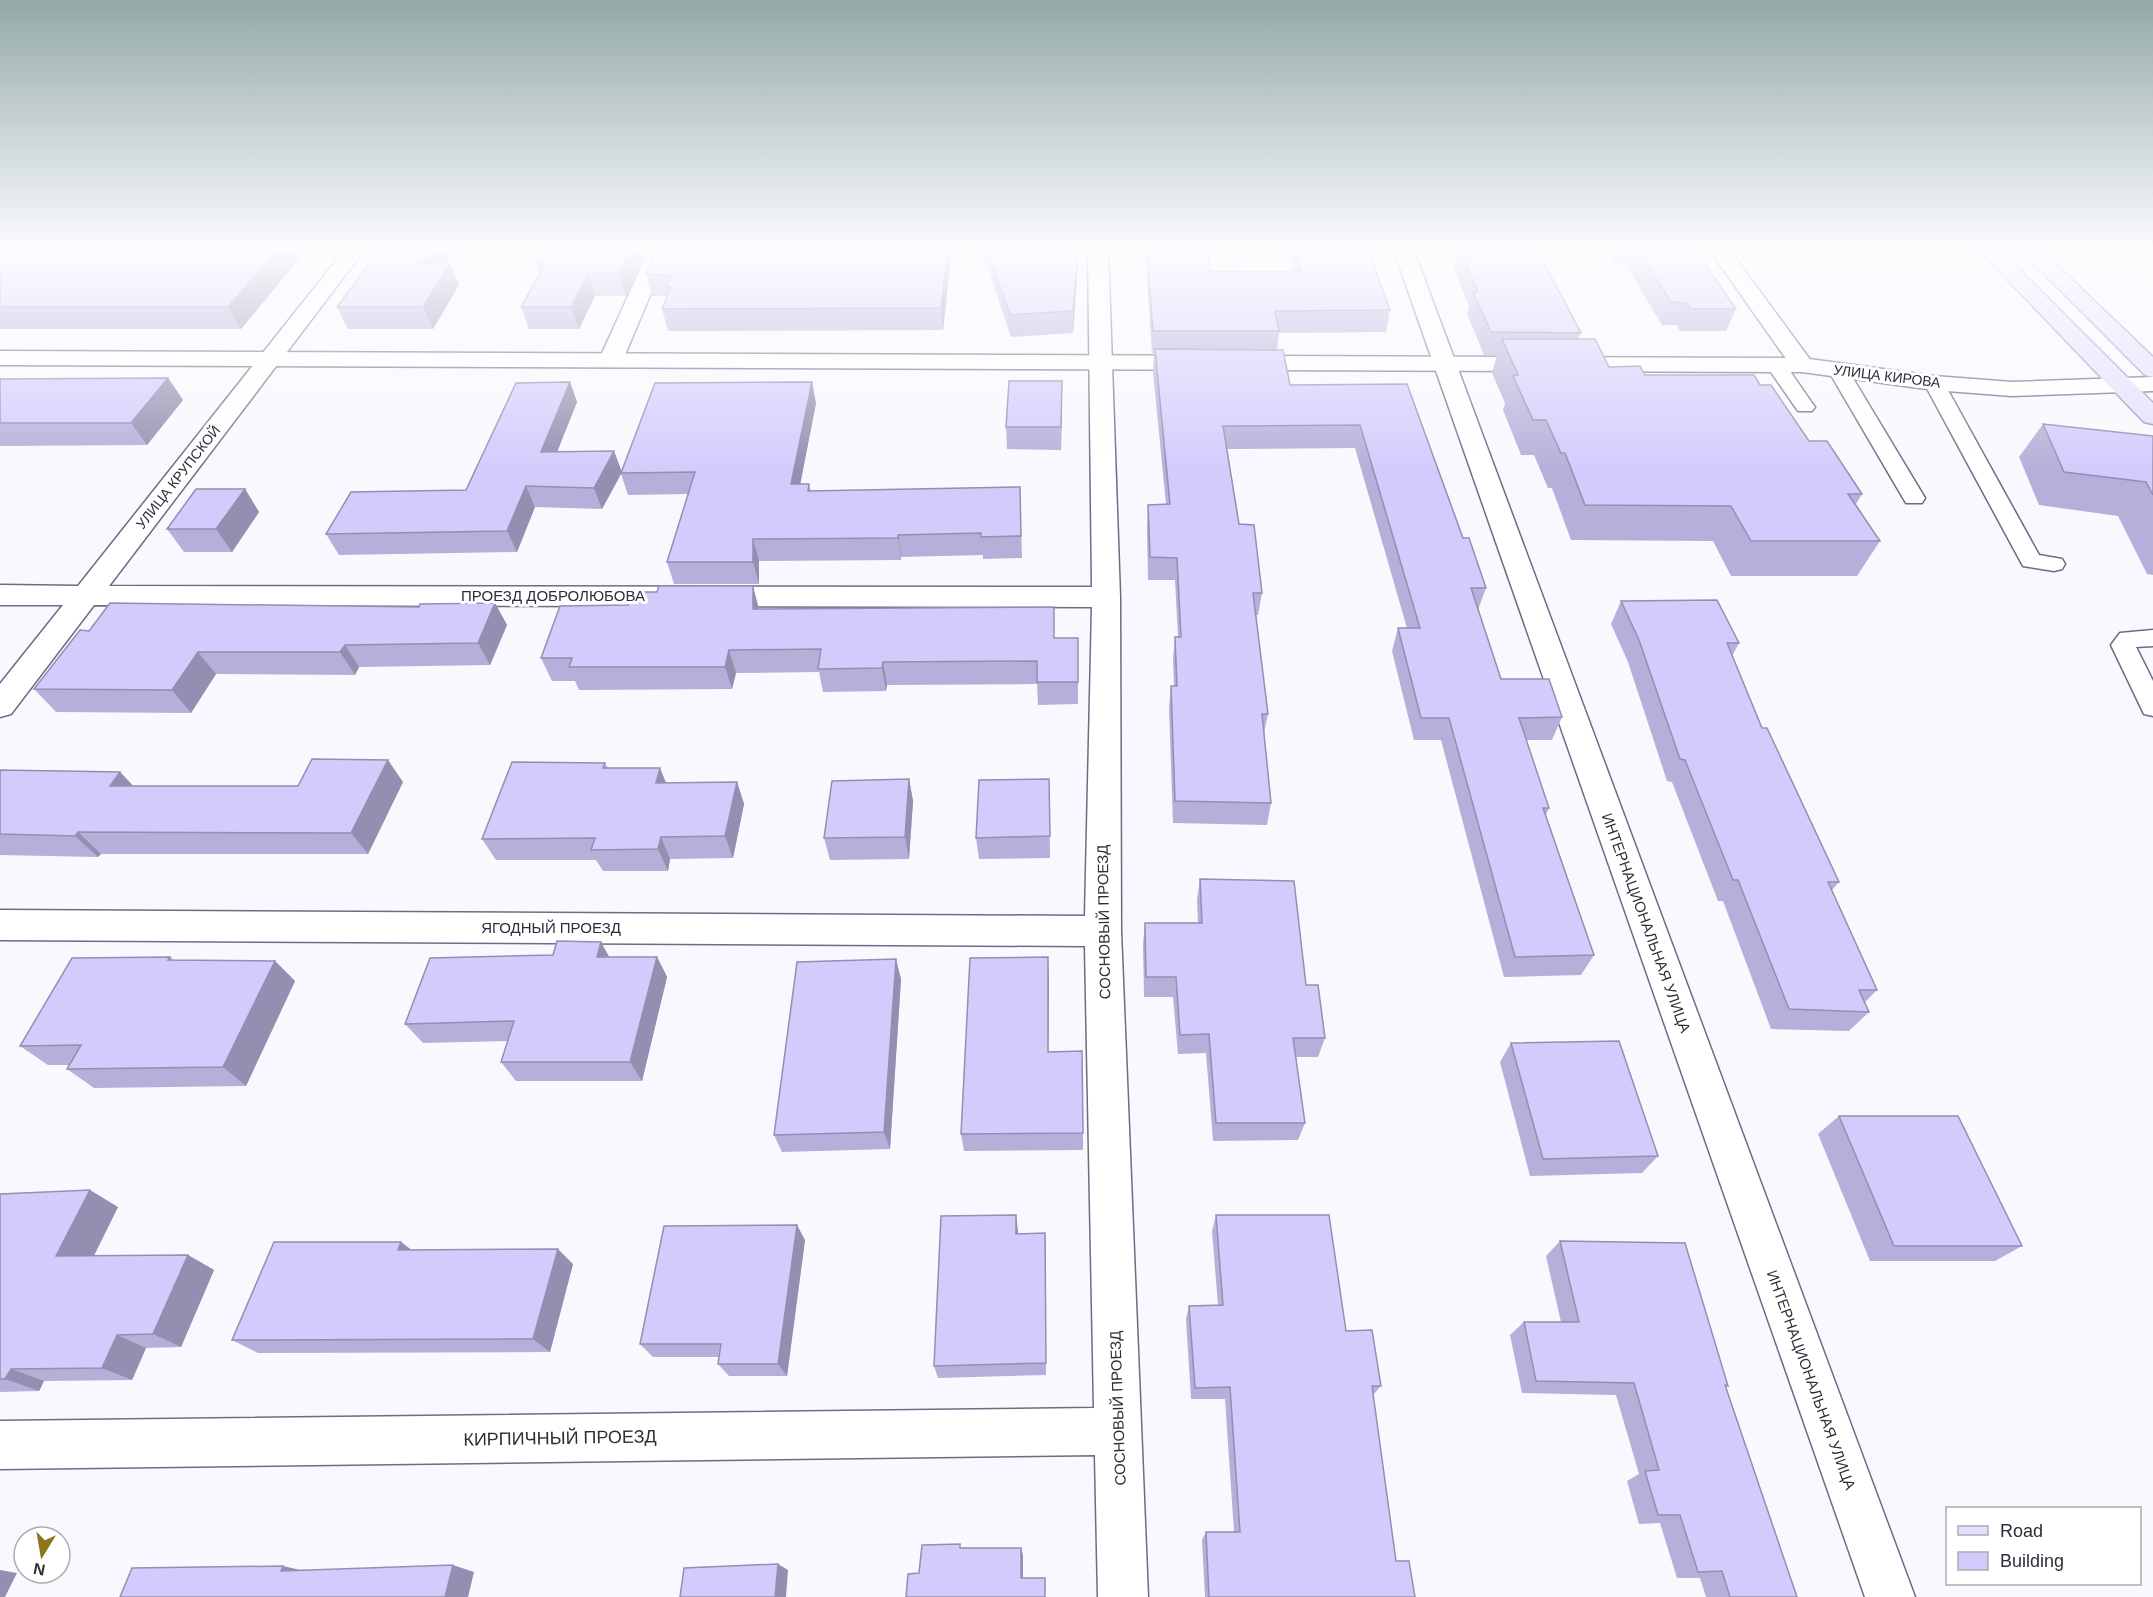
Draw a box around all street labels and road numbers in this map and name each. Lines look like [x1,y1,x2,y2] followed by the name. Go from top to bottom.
[1833,362,1942,391] street label: УЛИЦА КИРОВА
[132,422,223,532] street label: УЛИЦА КРУПСКОЙ
[461,587,645,604] street label: ПРОЕЗД ДОБРОЛЮБОВА
[1599,811,1694,1035] street label: ИНТЕРНАЦИОНАЛЬНАЯ УЛИЦА
[1094,844,1113,1000] street label: СОСНОВЫЙ ПРОЕЗД
[481,919,621,936] street label: ЯГОДНЫЙ ПРОЕЗД
[1764,1268,1859,1492] street label: ИНТЕРНАЦИОНАЛЬНАЯ УЛИЦА
[1106,1330,1129,1486] street label: СОСНОВЫЙ ПРОЕЗД
[463,1425,657,1450] street label: КИРПИЧНЫЙ ПРОЕЗД

